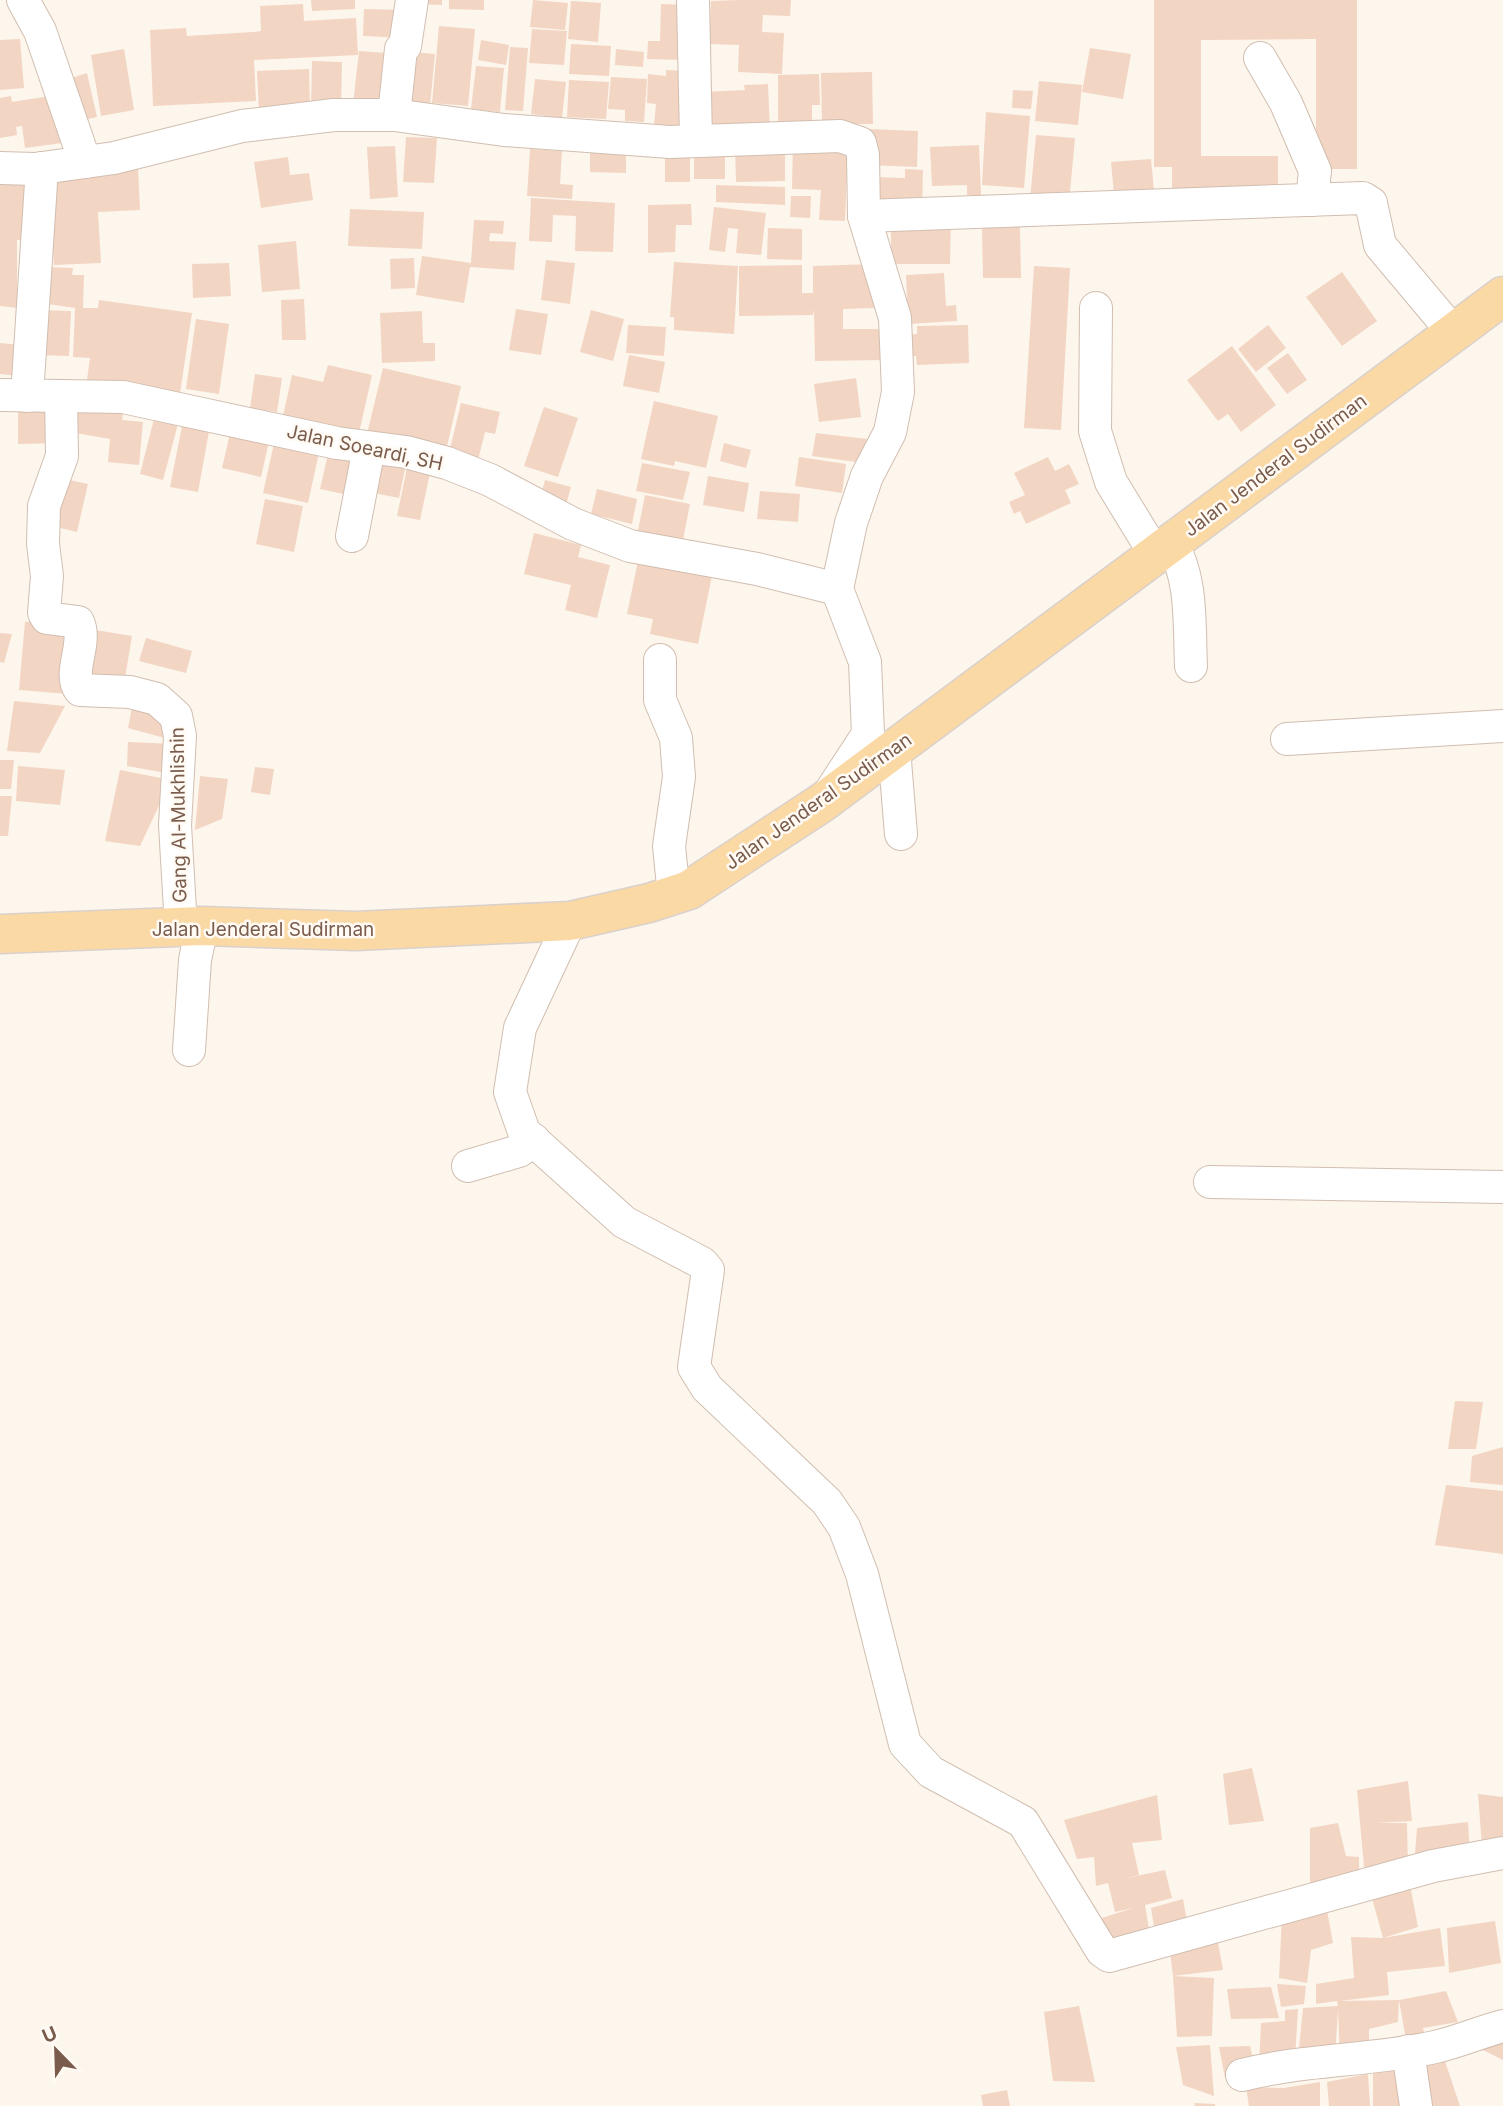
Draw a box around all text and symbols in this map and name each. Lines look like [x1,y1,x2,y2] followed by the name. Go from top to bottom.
[1179,389,1371,542] street label: Jalan Jenderal Sudirman
[285,420,445,475] street label: Jalan Soeardi, SH
[165,727,192,903] street label: Gang Al-Mukhlishin
[721,728,916,875] street label: Jalan Jenderal Sudirman
[152,918,374,941] street label: Jalan Jenderal Sudirman
[21,2015,91,2085] north arrow
[39,2022,60,2048] text: U

